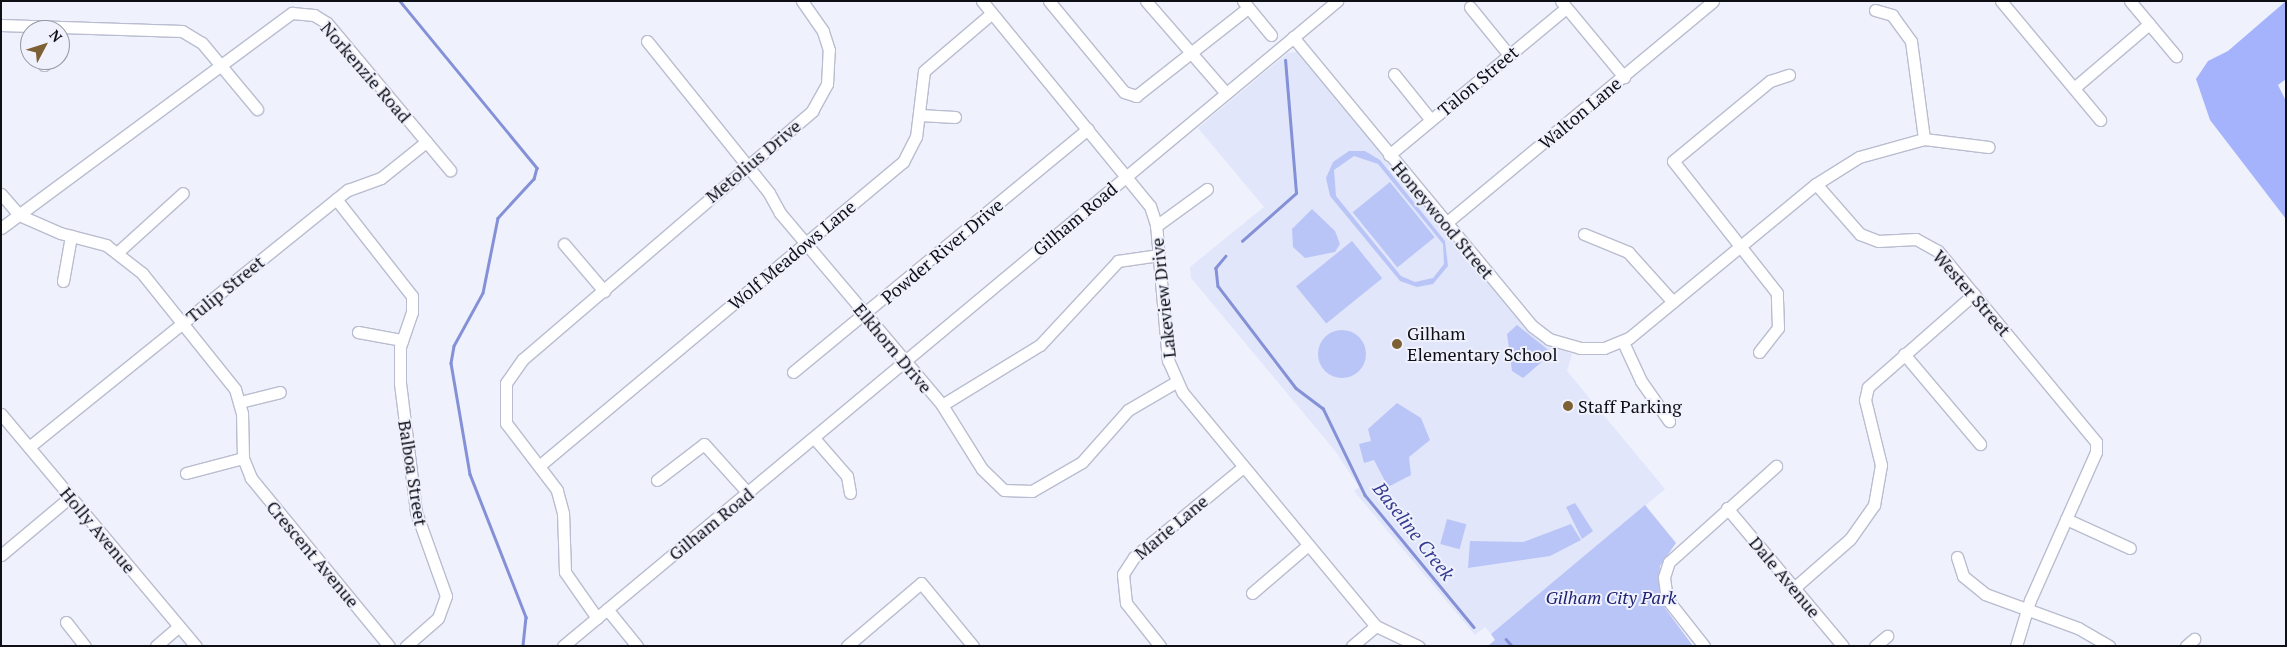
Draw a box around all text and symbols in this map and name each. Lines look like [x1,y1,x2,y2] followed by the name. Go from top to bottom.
[316,17,416,127] street label: Norkenzie Road
[20,20,70,70] north arrow
[45,26,67,46] text: N
[1433,41,1523,121] street label: Talon Street
[1535,72,1625,154] street label: Walton Lane
[701,115,805,207] street label: Metolius Drive
[1387,157,1499,283] street label: Honeywood Street
[1029,178,1121,260] street label: Gilham Road
[877,194,1007,308] street label: Powder River Drive
[724,196,860,314] street label: Wolf Meadows Lane
[1146,237,1180,359] street label: Lakeview Drive
[1929,245,2015,341] street label: Wester Street
[182,251,268,327] street label: Tulip Street
[849,299,937,397] street label: Elkhorn Drive
[1407,323,1558,366] place label: Gilham Elementary School
[1391,338,1403,350] marker: Gilham Elementary School
[1578,395,1682,417] place label: Staff Parking
[1562,400,1574,412] marker: Staff Parking
[394,419,432,527] street label: Balboa Street
[1369,477,1459,585] water label: Baseline Creek
[56,482,140,578] street label: Holly Avenue
[664,483,758,565] street label: Gilham Road
[1130,490,1212,564] street label: Marie Lane
[262,496,364,612] street label: Crescent Avenue
[1745,532,1825,622] street label: Dale Avenue
[1546,586,1676,608] park label: Gilham City Park

